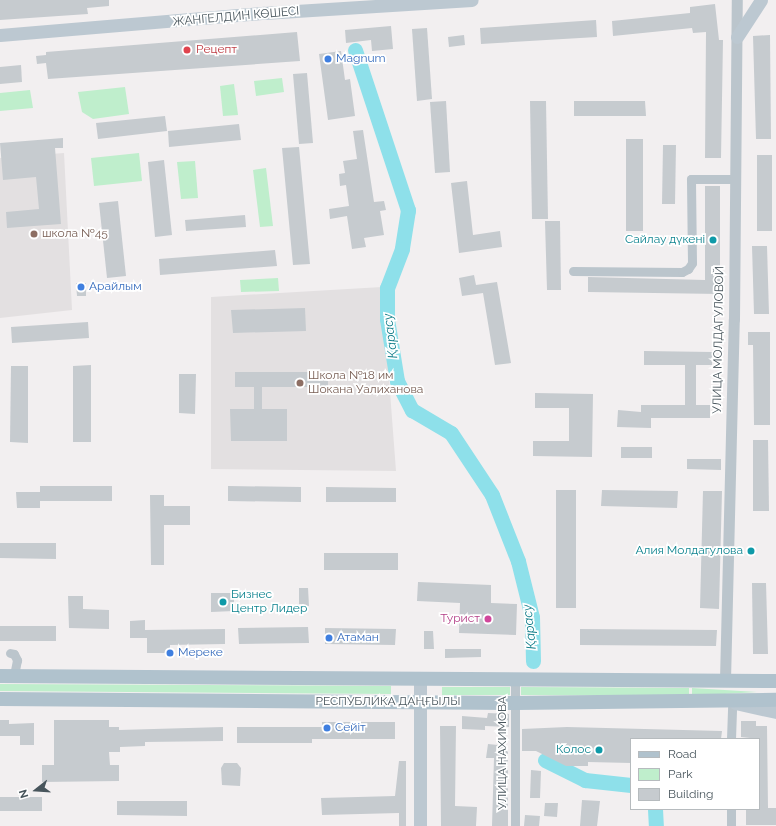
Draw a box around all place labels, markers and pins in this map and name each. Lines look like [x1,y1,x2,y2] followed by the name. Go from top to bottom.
[196,43,237,57] place label: Рецепт
[181,44,193,56] marker: Рецепт
[336,52,386,66] place label: Magnum
[323,54,333,64] marker: Magnum
[42,227,108,241] place label: школа №45
[29,229,39,239] marker: школа №45
[625,233,705,247] place label: Сайлау дүкені
[708,235,718,245] marker: Сайлау дүкені
[89,280,142,294] place label: Арайлым
[76,282,86,292] marker: Арайлым
[308,369,423,397] place label: Школа №18 им Шокана Уалиханова
[295,378,305,388] marker: Школа №18 им Шокана Уалиханова
[635,544,743,558] place label: Алия Молдагулова
[746,546,756,556] marker: Алия Молдагулова
[231,588,307,616] place label: Бизнес Центр Лидер
[218,597,228,607] marker: Бизнес Центр Лидер
[440,612,480,626] place label: Турист
[483,614,493,624] marker: Турист
[337,631,379,645] place label: Атаман
[324,633,334,643] marker: Атаман
[178,646,223,660] place label: Мереке
[165,648,175,658] marker: Мереке
[335,721,366,735] place label: Сейіт
[322,723,332,733] marker: Сейіт
[556,743,591,757] place label: Колос
[594,745,604,755] marker: Колос

